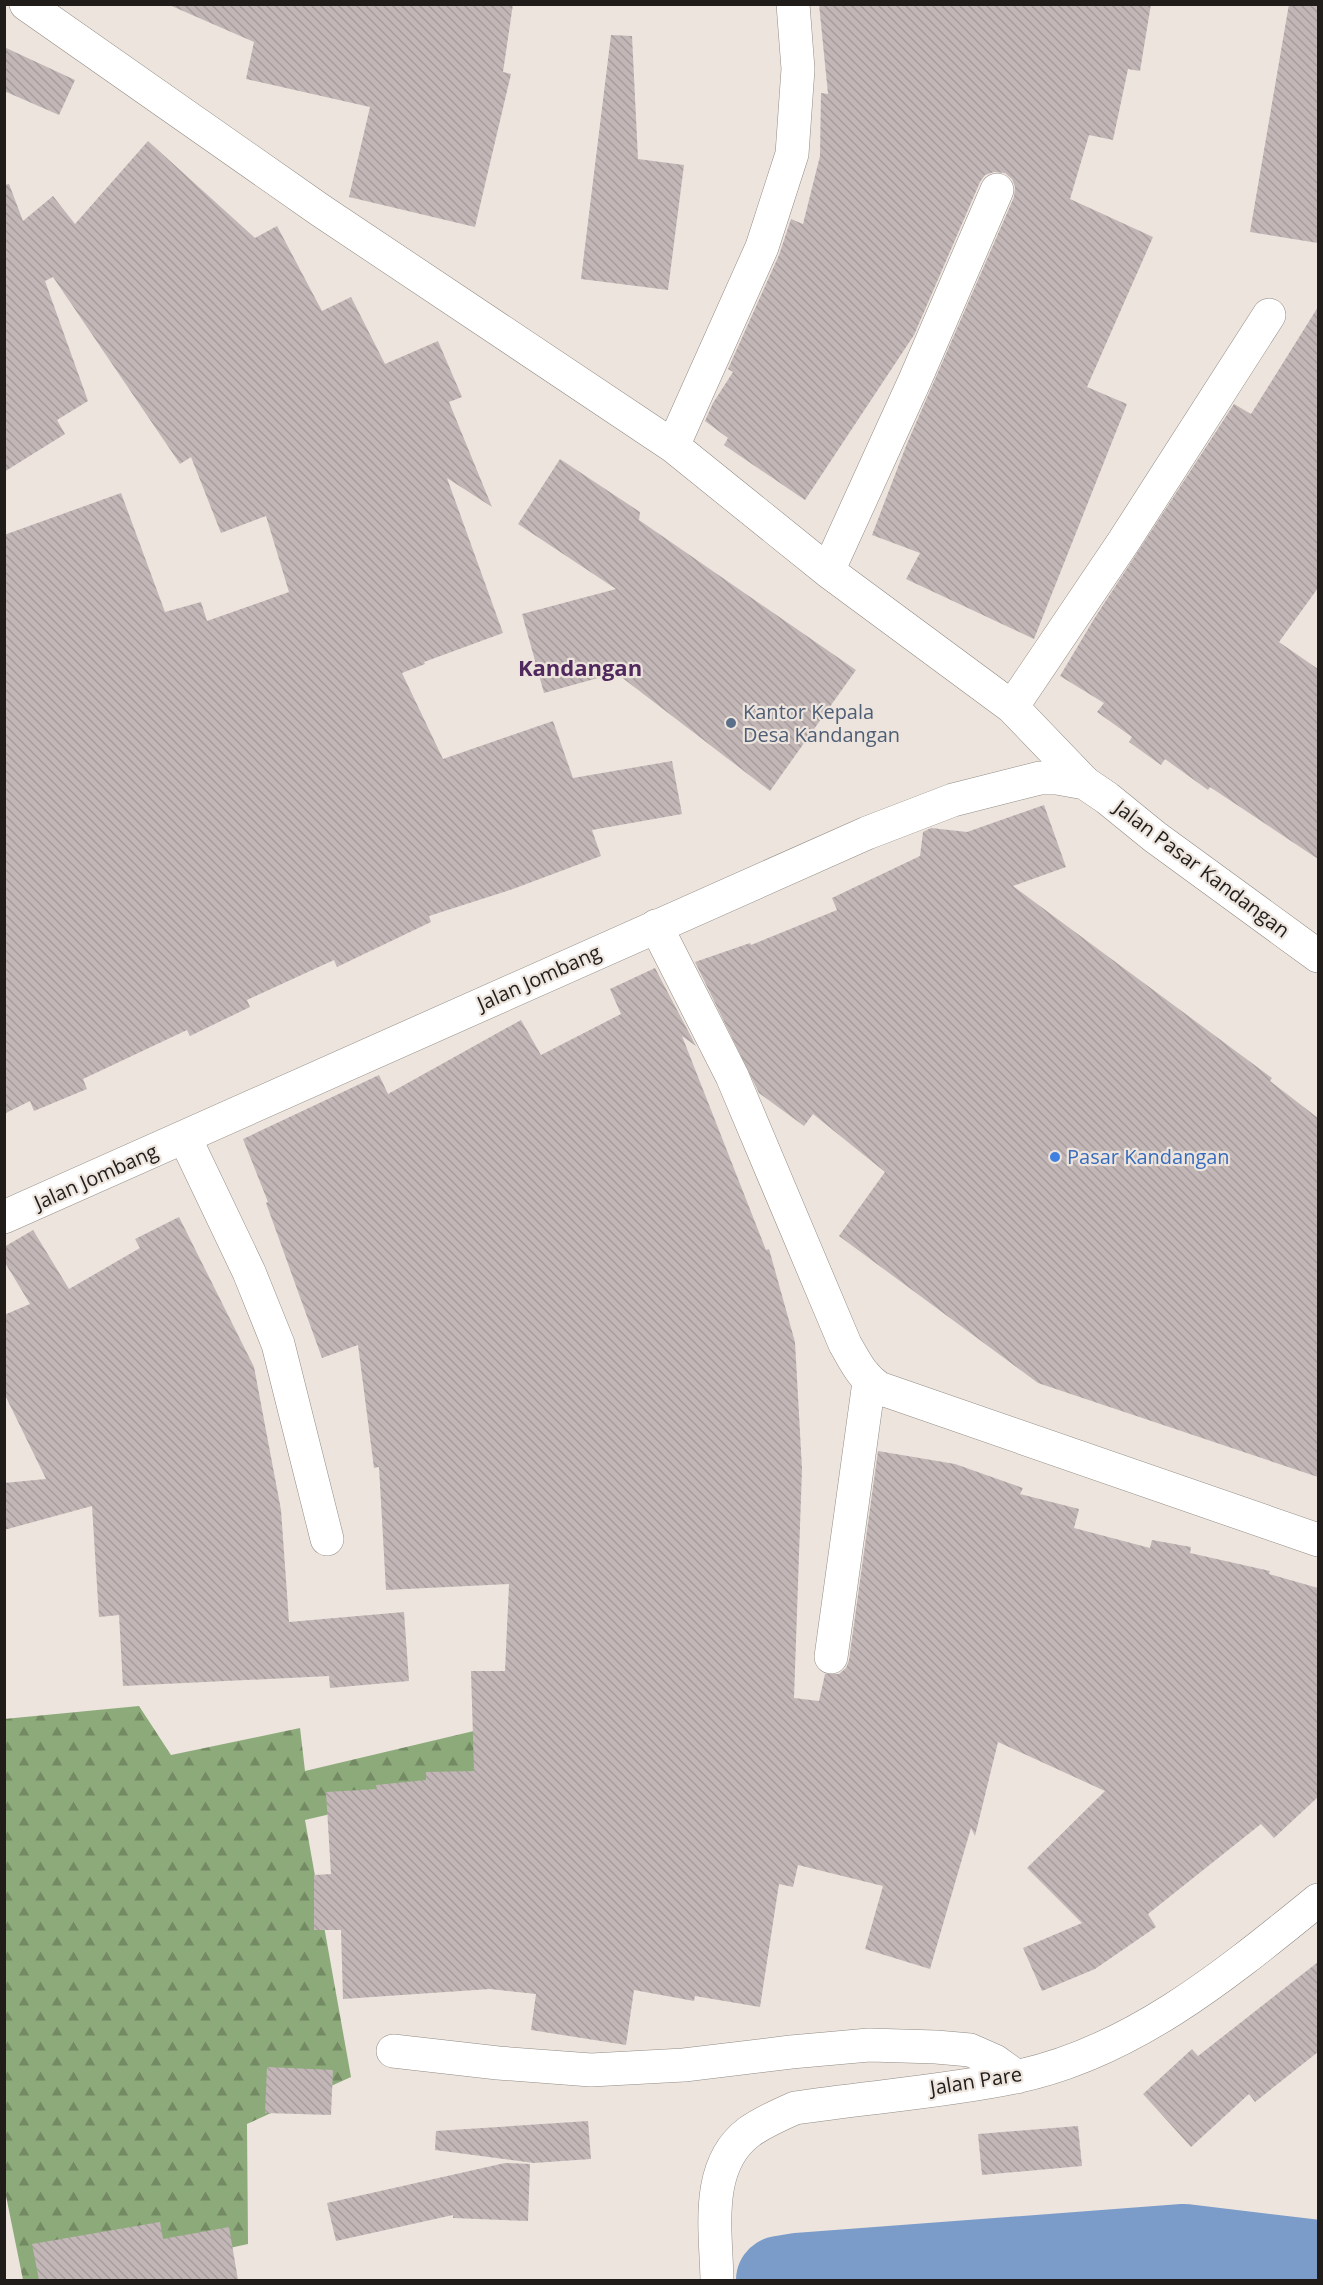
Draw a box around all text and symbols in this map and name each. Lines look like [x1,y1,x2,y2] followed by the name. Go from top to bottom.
[518,652,642,682] district label: Kandangan
[743,698,900,748] place label: Kantor Kepala Desa Kandangan
[724,716,738,730] marker: Kantor Kepala Desa Kandangan
[1108,793,1295,943] street label: Jalan Pasar Kandangan
[471,938,605,1018] street label: Jalan Jombang
[28,1137,162,1217] street label: Jalan Jombang
[1067,1143,1230,1170] place label: Pasar Kandangan
[1048,1150,1062,1164] marker: Pasar Kandangan
[926,2060,1024,2101] street label: Jalan Pare

